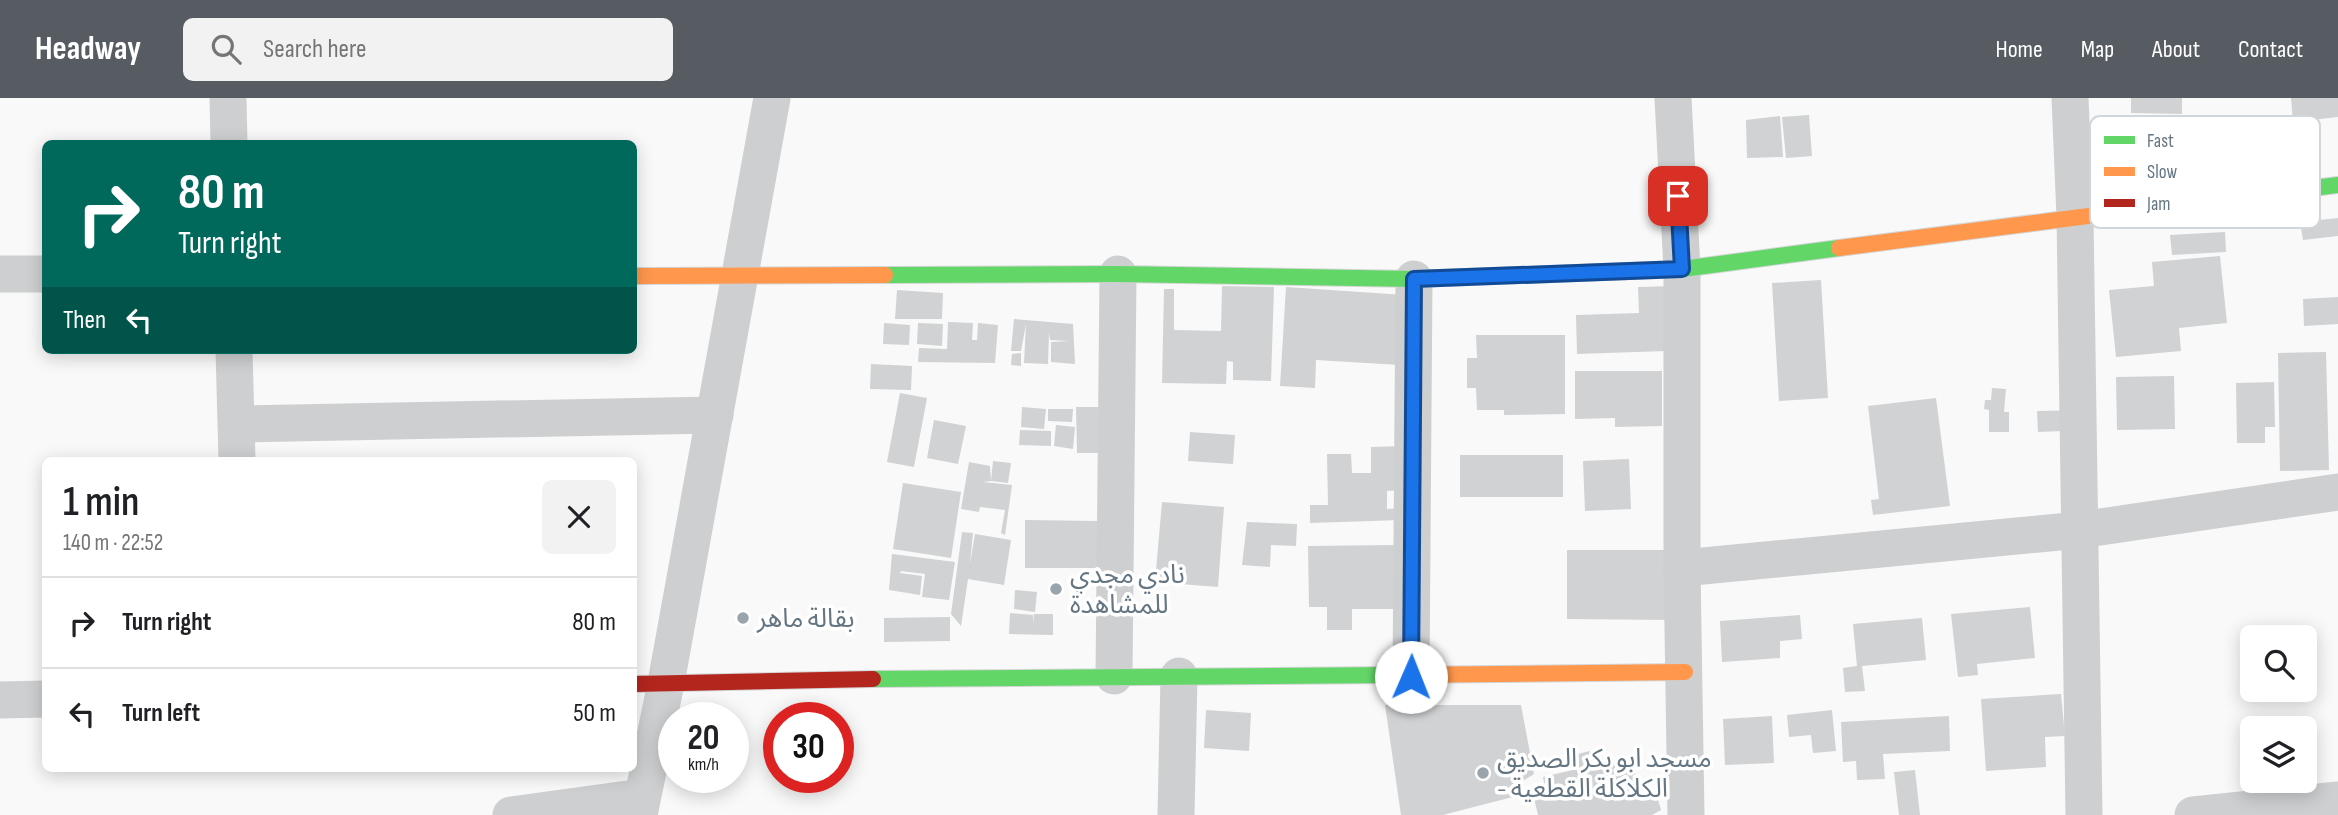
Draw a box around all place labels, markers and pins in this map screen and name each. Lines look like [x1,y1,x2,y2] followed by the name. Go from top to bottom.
[1648,166,1708,226] pin
[1070,560,1185,621] place label: نادي مجدي للمشاهدة
[1048,581,1064,597] marker: نادي مجدي للمشاهدة
[756,604,854,635] place label: بقالة ماهر
[735,610,751,626] marker: بقالة ماهر
[1497,744,1712,805] place label: مسجد ابو بكر الصديق - الكلاكلة القطعية
[1475,765,1491,781] marker: مسجد ابو بكر الصديق - الكلاكلة القطعية

